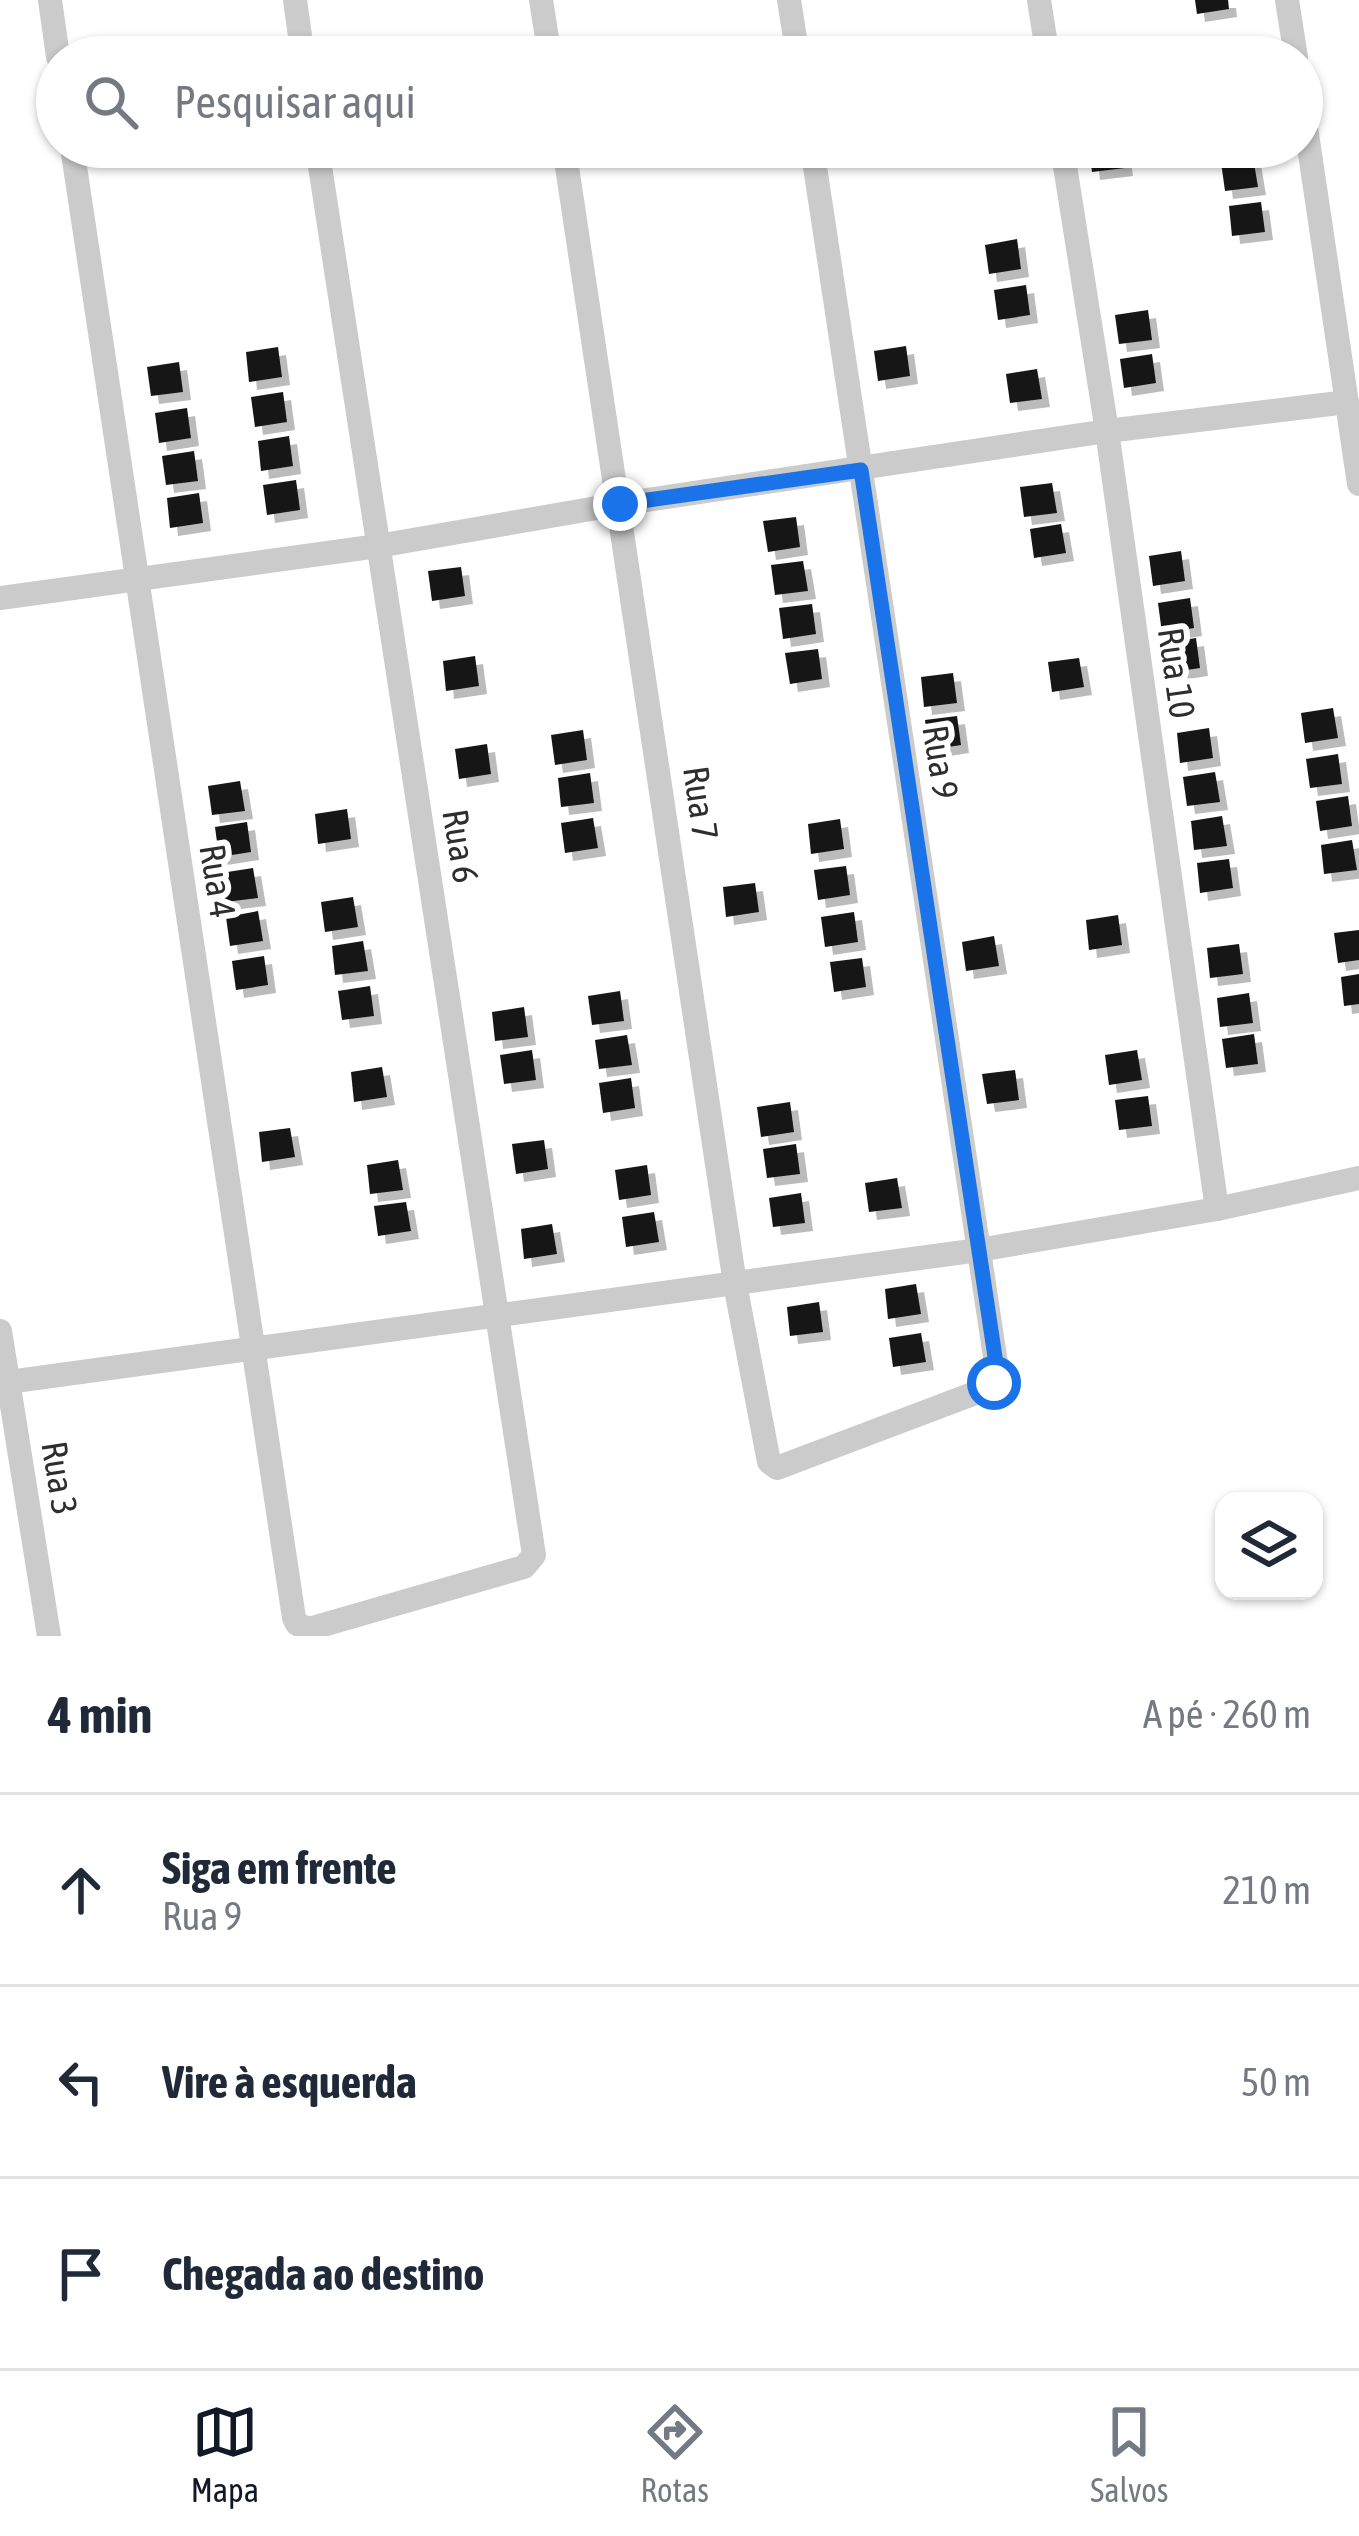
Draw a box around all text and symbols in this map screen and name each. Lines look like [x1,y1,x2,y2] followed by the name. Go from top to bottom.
[36,36,1323,168] search box
[78,69,144,135] icon: search
[174,76,416,128] text: Pesquisar aqui
[593,477,647,531] route end
[1150,625,1204,721] street label: Rua 10
[914,722,968,802] street label: Rua 9
[675,763,727,843] street label: Rua 7
[434,806,488,886] street label: Rua 6
[191,841,245,921] street label: Rua 4
[967,1356,1021,1410] route start
[33,1438,87,1518] street label: Rua 3
[1215,1492,1323,1600] map controls
[1215,1492,1323,1600] button: layers
[48,1685,152,1744] text: 4 min
[1143,1692,1311,1736] text: A pé · 260 m
[162,1842,397,1894] text: Siga em frente
[48,1857,114,1923] icon: ahead
[1223,1868,1311,1912] text: 210 m
[162,1894,242,1938] text: Rua 9
[48,2049,114,2115] icon: left
[162,2056,417,2108] text: Vire à esquerda
[1241,2060,1311,2104] text: 50 m
[48,2241,114,2307] icon: arrive
[162,2248,484,2300] text: Chegada ao destino
[191,2399,259,2509] tab: Mapa
[640,2399,709,2509] tab: Rotas
[1090,2399,1168,2509] tab: Salvos

